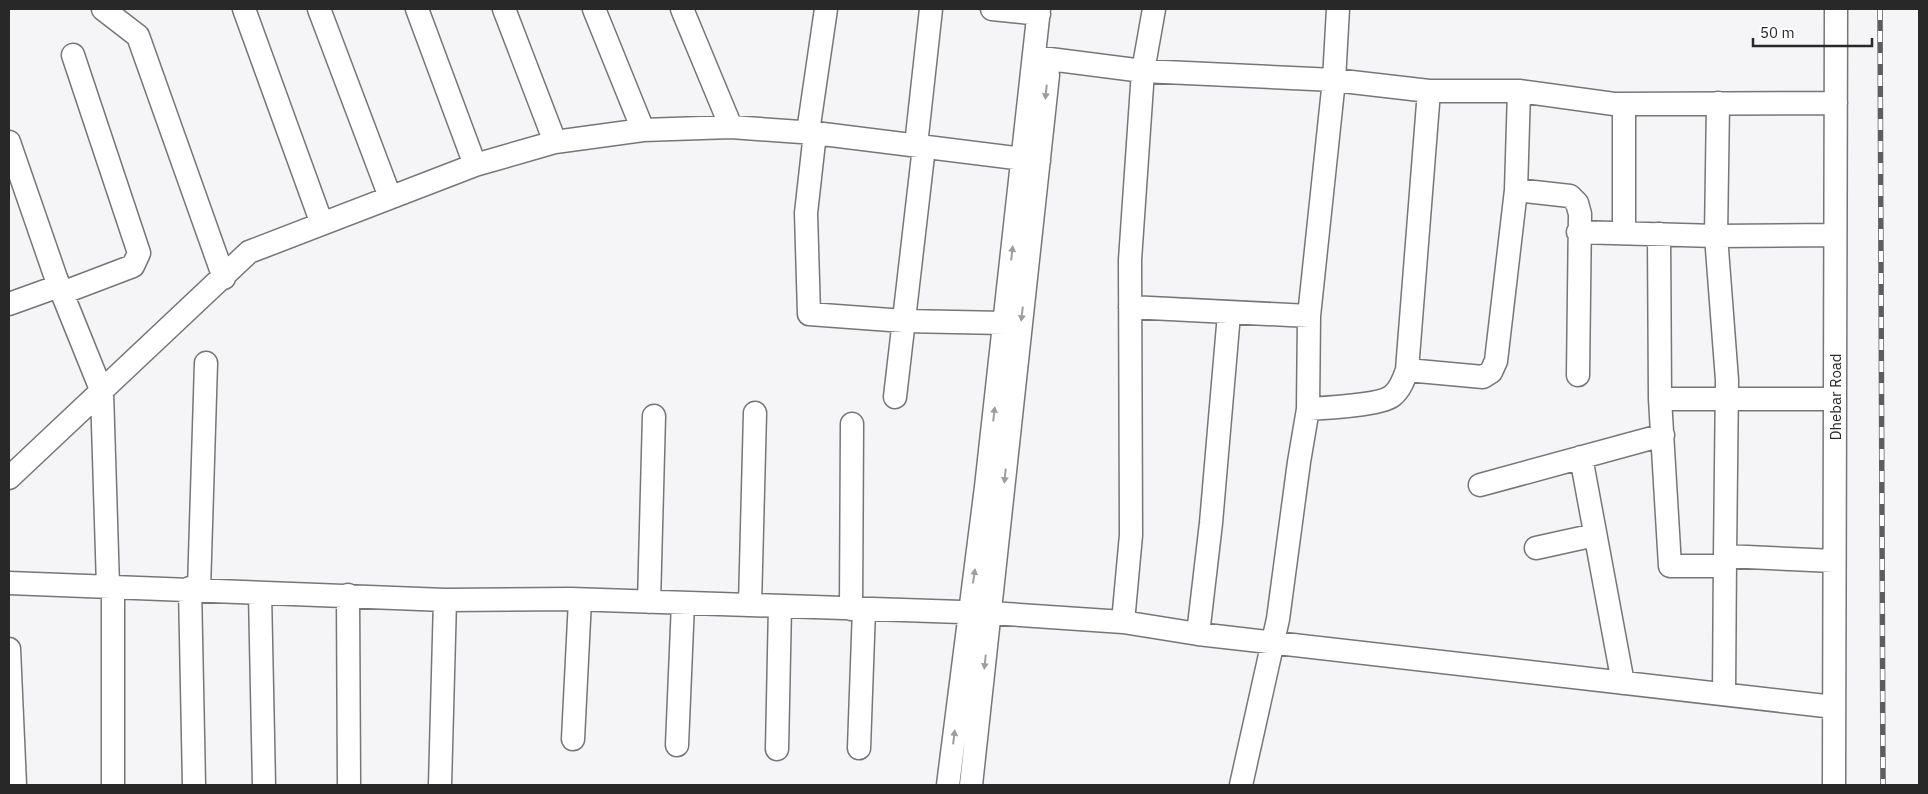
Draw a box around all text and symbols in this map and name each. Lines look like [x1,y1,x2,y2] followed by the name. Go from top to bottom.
[1753,15,1872,47] scale bar
[1760,23,1795,42] text: 50 m
[1042,84,1050,100] one-way arrow
[1008,244,1016,260] one-way arrow
[1018,306,1026,322] one-way arrow
[1826,353,1845,441] street label: Dhebar Road
[990,406,998,422] one-way arrow
[1001,468,1009,484] one-way arrow
[970,567,978,583] one-way arrow
[981,654,989,670] one-way arrow
[950,729,958,745] one-way arrow

